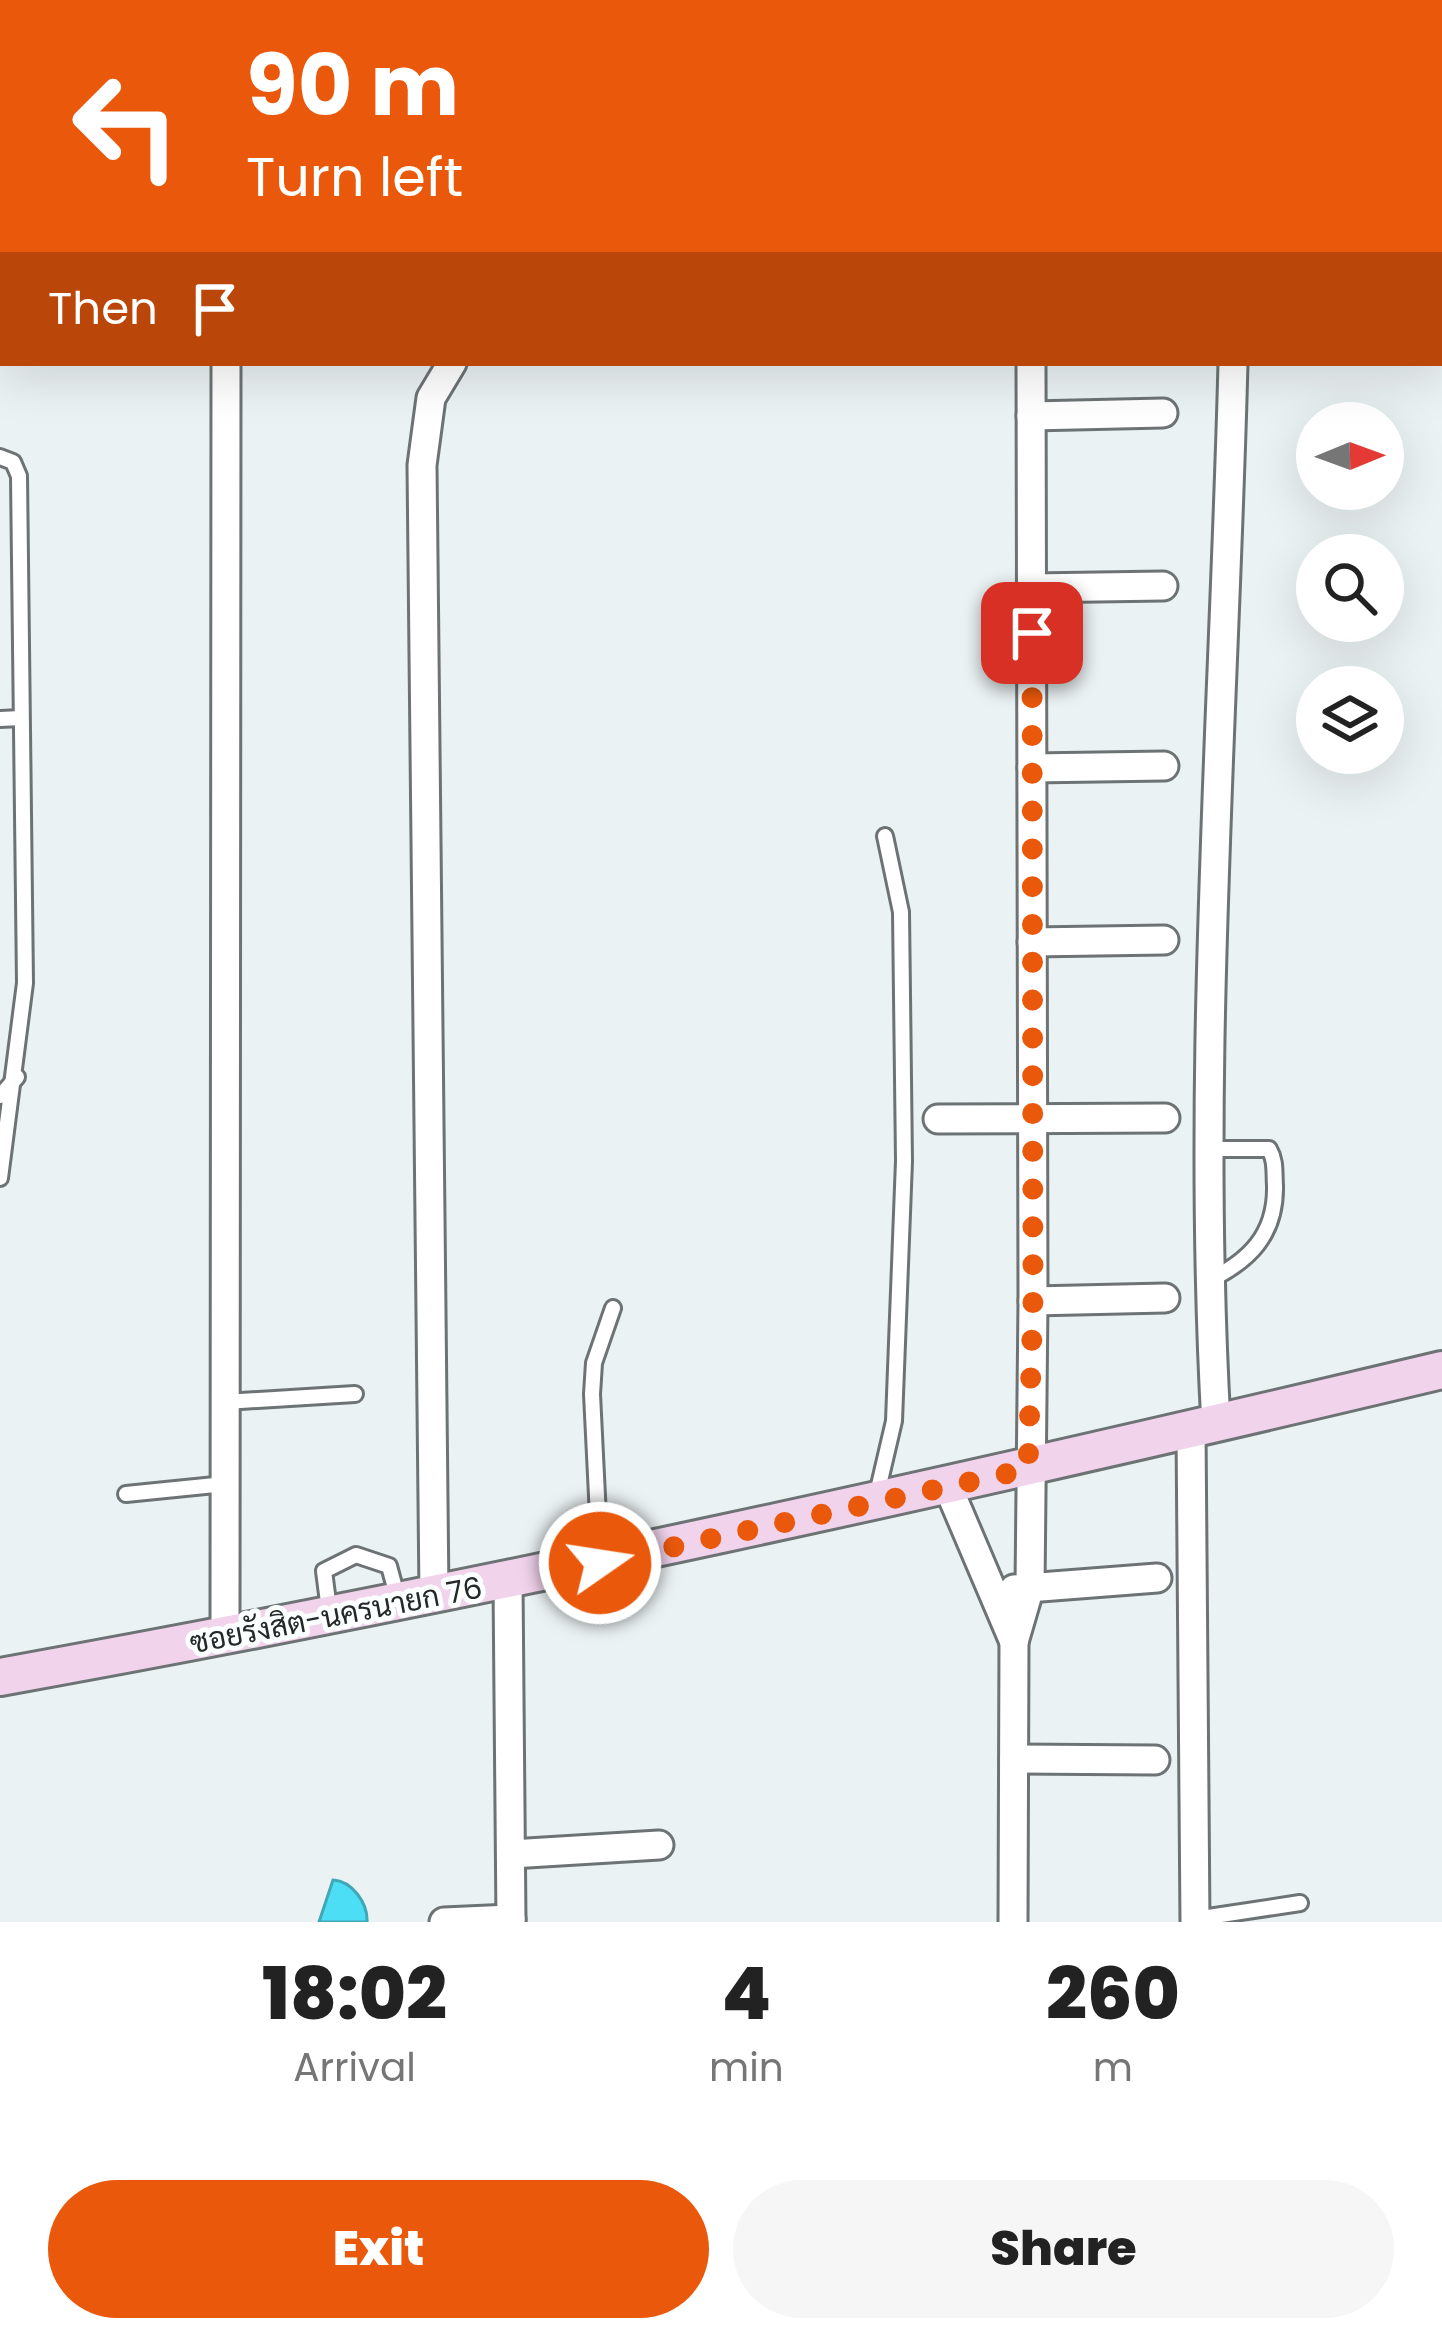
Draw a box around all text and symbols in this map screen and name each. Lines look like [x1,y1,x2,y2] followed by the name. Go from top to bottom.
[246,27,459,144] text: 90 m
[48,48,204,204] icon: left
[246,139,463,215] text: Turn left
[182,276,248,342] icon: arrive
[48,277,158,340] text: Then
[1296,402,1404,510] north arrow
[1296,402,1404,774] map controls
[1296,534,1404,642] button: search
[981,582,1083,684] pin
[999,600,1065,666] icon: arrive
[1296,666,1404,774] button: layers
[537,1500,663,1626] position arrow
[186,1566,486,1664] street label: ซอยรังสิต-นครนายก 76
[262,1943,447,2044] text: 18:02
[722,1943,771,2044] text: 4
[1046,1943,1180,2044] text: 260
[293,2040,416,2095] text: Arrival
[709,2040,784,2095] text: min
[1093,2040,1133,2095] text: m
[48,2180,709,2318] button: Exit
[733,2180,1394,2318] button: Share

